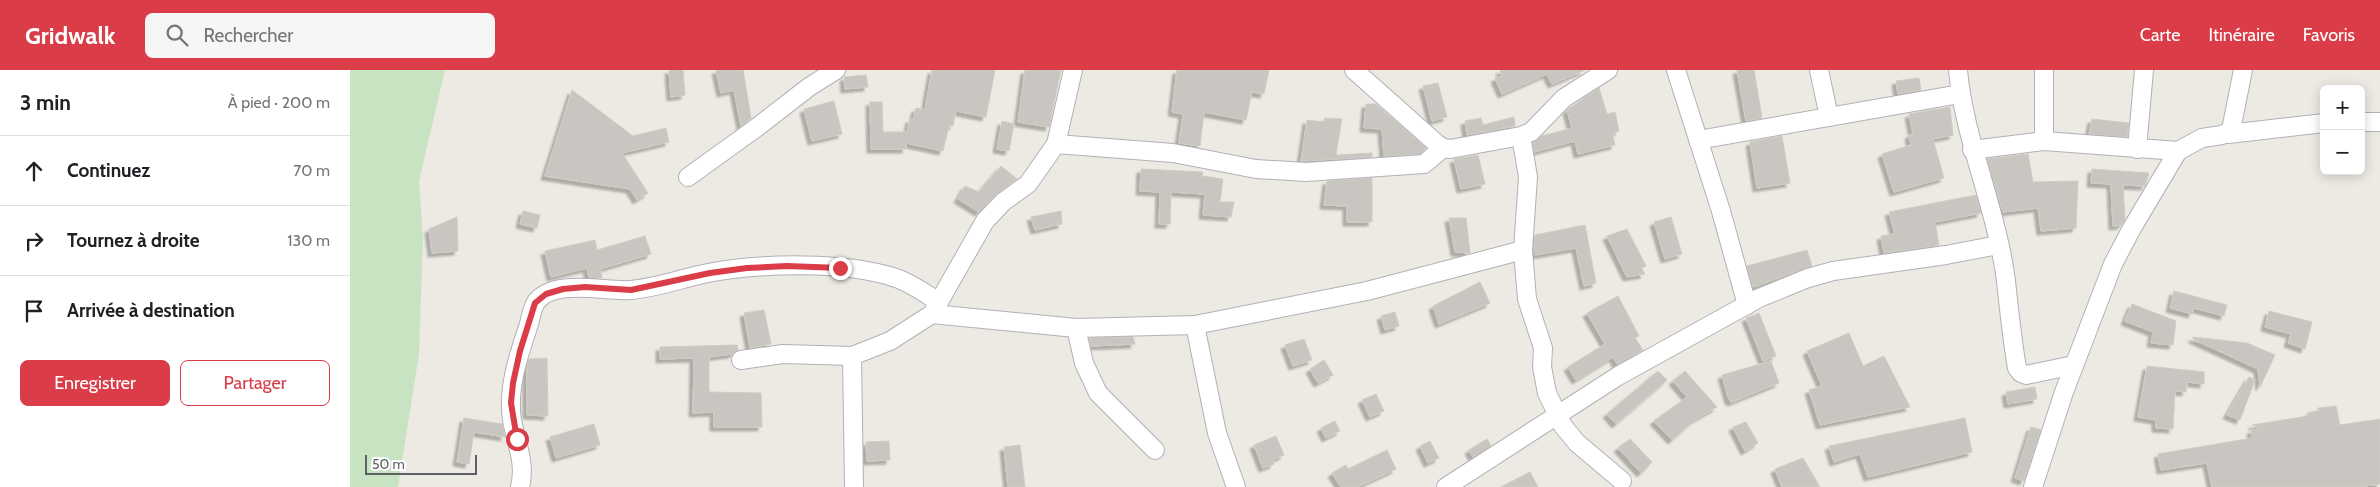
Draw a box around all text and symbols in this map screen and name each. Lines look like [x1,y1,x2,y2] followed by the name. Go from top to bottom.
[145,13,495,58] search box
[25,21,115,50] text: Gridwalk
[163,21,191,49] icon: search
[203,24,293,47] text: Rechercher
[2140,24,2180,46] text: Carte
[2208,24,2275,46] text: Itinéraire
[2303,24,2355,46] text: Favoris
[2320,85,2365,175] map controls
[2320,85,2365,130] button: +
[20,90,71,115] text: 3 min
[228,93,330,112] text: À pied · 200 m
[2320,130,2365,175] button: −
[20,157,48,185] icon: ahead
[67,159,150,182] text: Continuez
[293,161,330,180] text: 70 m
[20,227,48,255] icon: right
[67,229,200,252] text: Tournez à droite
[287,231,330,250] text: 130 m
[829,257,852,280] route end
[20,297,48,325] icon: arrive
[67,299,235,322] text: Arrivée à destination
[20,360,170,406] button: Enregistrer
[180,360,330,406] button: Partager
[506,428,529,451] route start
[365,452,478,475] scale bar
[372,455,405,473] text: 50 m

